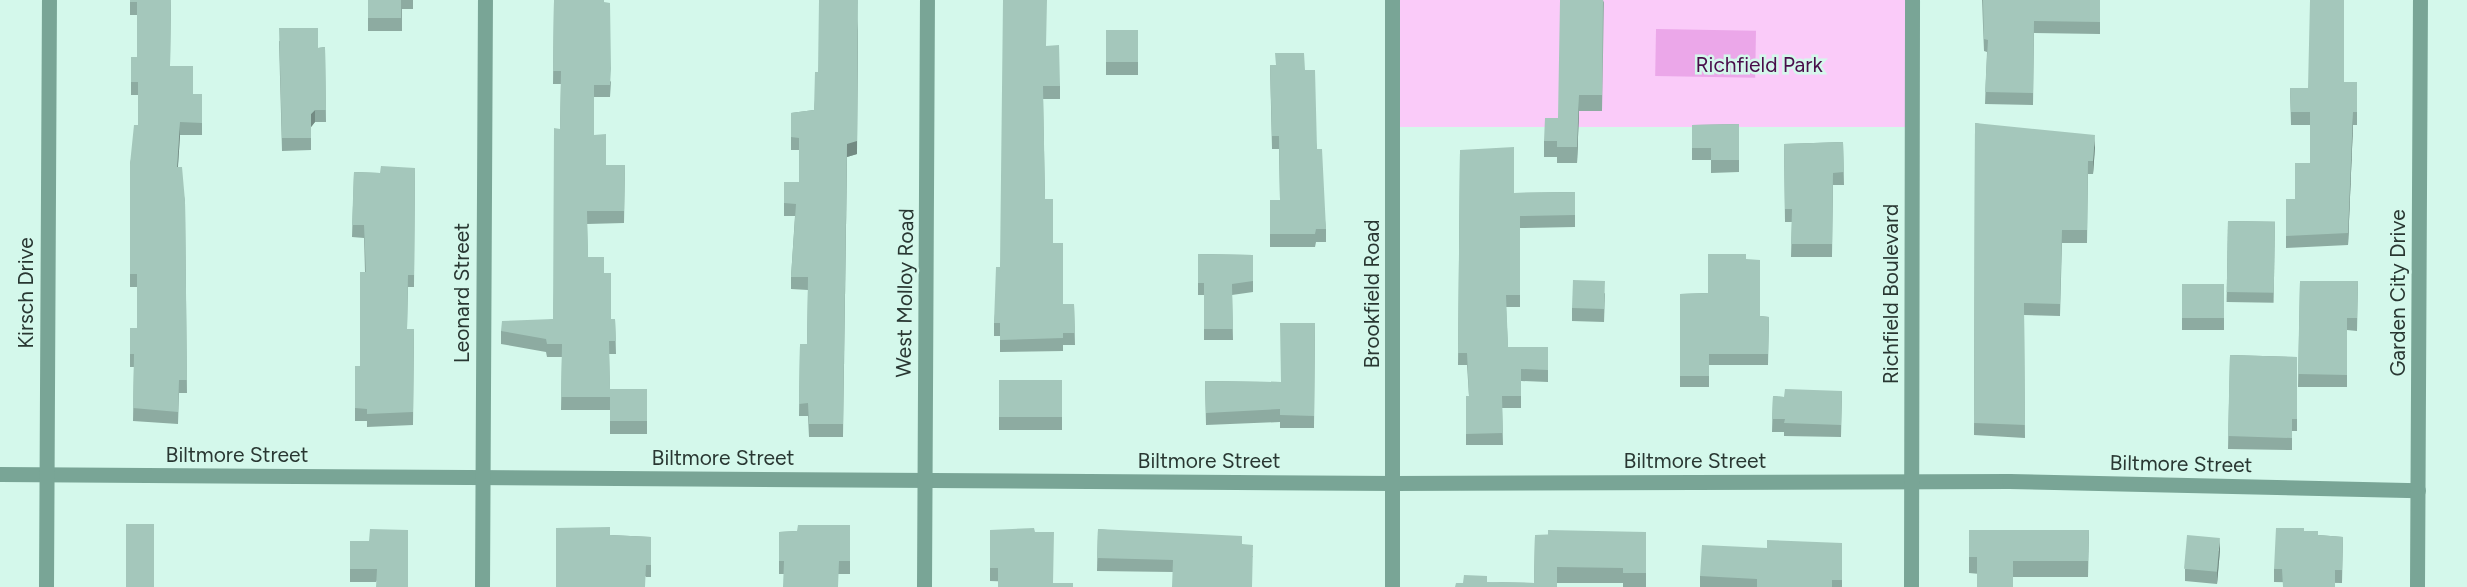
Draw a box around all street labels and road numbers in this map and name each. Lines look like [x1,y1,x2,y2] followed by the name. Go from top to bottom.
[1878,204,1904,384] street label: Richfield Boulevard
[891,208,919,378] street label: West Molloy Road
[2385,209,2411,377] street label: Garden City Drive
[1359,219,1385,369] street label: Brookfield Road
[449,223,475,363] street label: Leonard Street
[13,237,39,349] street label: Kirsch Drive
[166,442,308,468] street label: Biltmore Street
[652,445,794,471] street label: Biltmore Street
[1138,448,1280,474] street label: Biltmore Street
[1624,448,1766,474] street label: Biltmore Street
[2109,450,2253,478] street label: Biltmore Street

